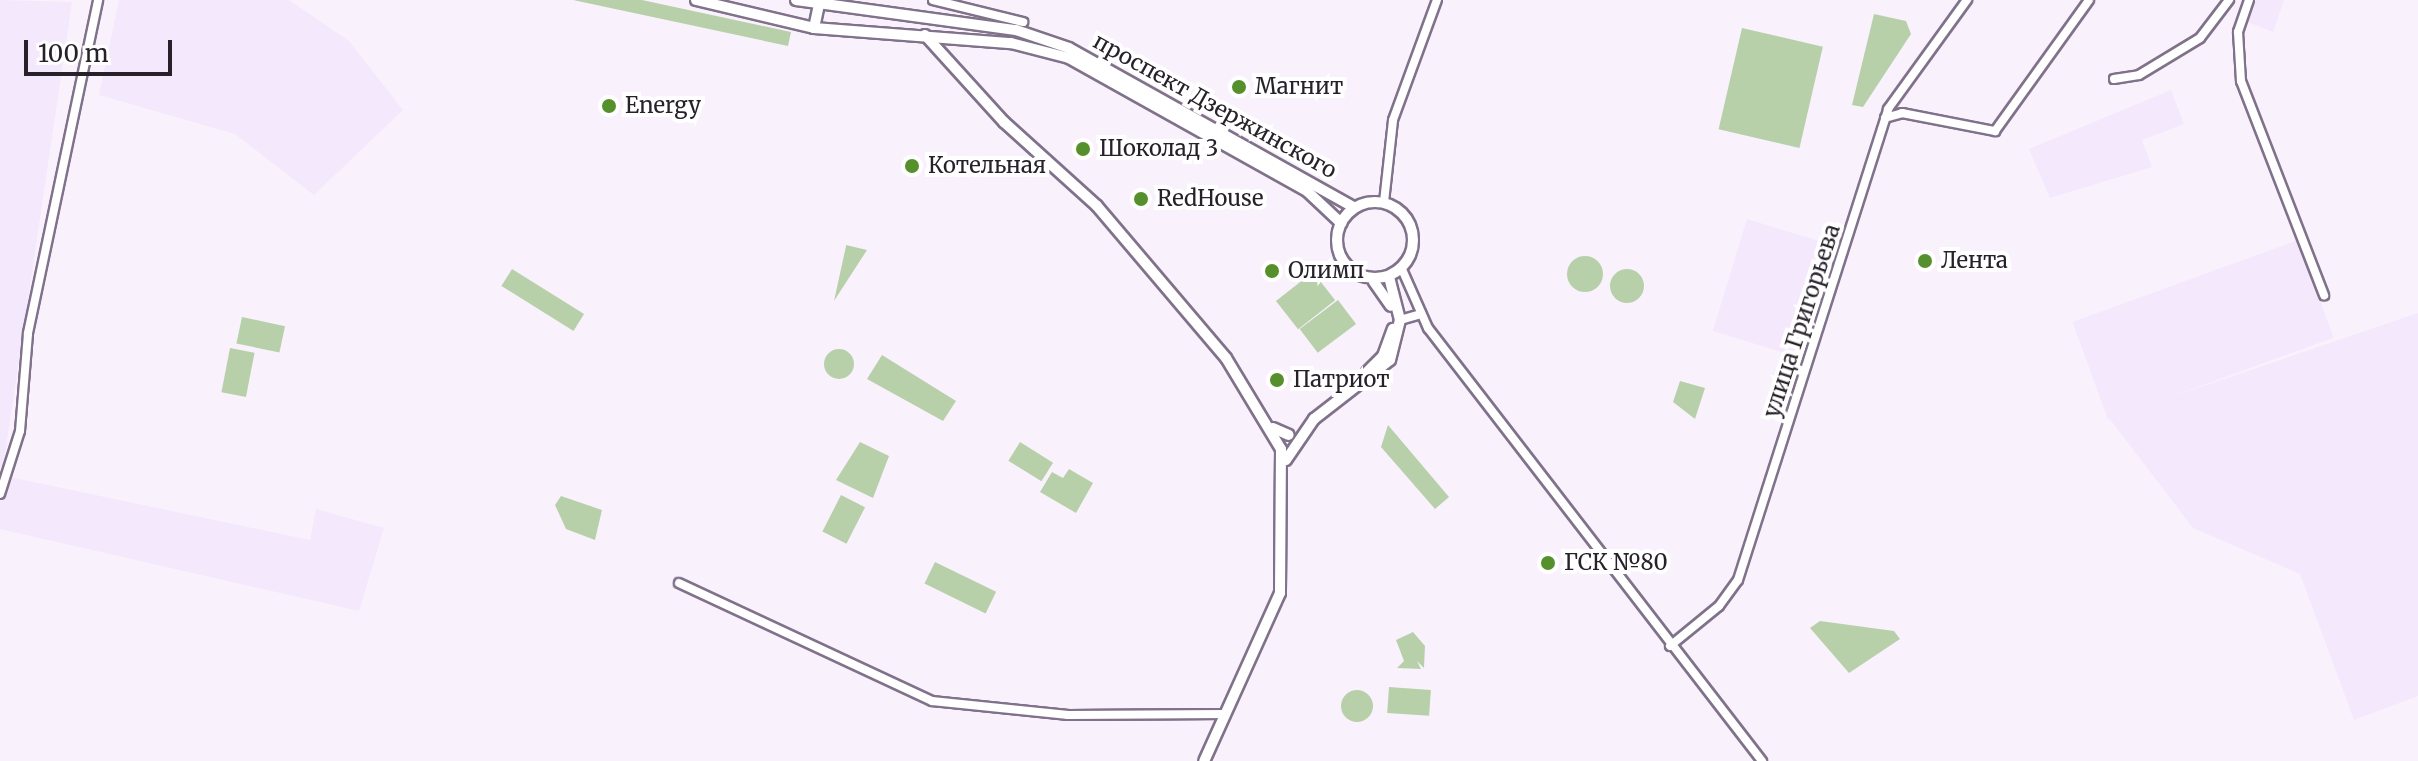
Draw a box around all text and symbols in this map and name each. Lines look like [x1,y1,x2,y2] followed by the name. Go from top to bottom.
[28,24,176,74] scale bar
[1089,28,1341,184] street label: проспект Дзержинского
[38,38,108,69] text: 100 m
[1255,74,1343,100] place label: Магнит
[1230,78,1248,96] marker: Магнит
[625,93,701,119] place label: Energy
[600,97,618,115] marker: Energy
[1099,136,1218,162] place label: Шоколад 3
[1074,140,1092,158] marker: Шоколад 3
[928,153,1046,179] place label: Котельная
[903,157,921,175] marker: Котельная
[1157,186,1263,212] place label: RedHouse
[1132,190,1150,208] marker: RedHouse
[1758,221,1846,421] street label: улица Григорьева
[1941,248,2008,274] place label: Лента
[1916,252,1934,270] marker: Лента
[1288,258,1364,284] place label: Олимп
[1263,262,1281,280] marker: Олимп
[1293,367,1390,393] place label: Патриот
[1268,371,1286,389] marker: Патриот
[1564,550,1668,576] place label: ГСК №80
[1539,554,1557,572] marker: ГСК №80

